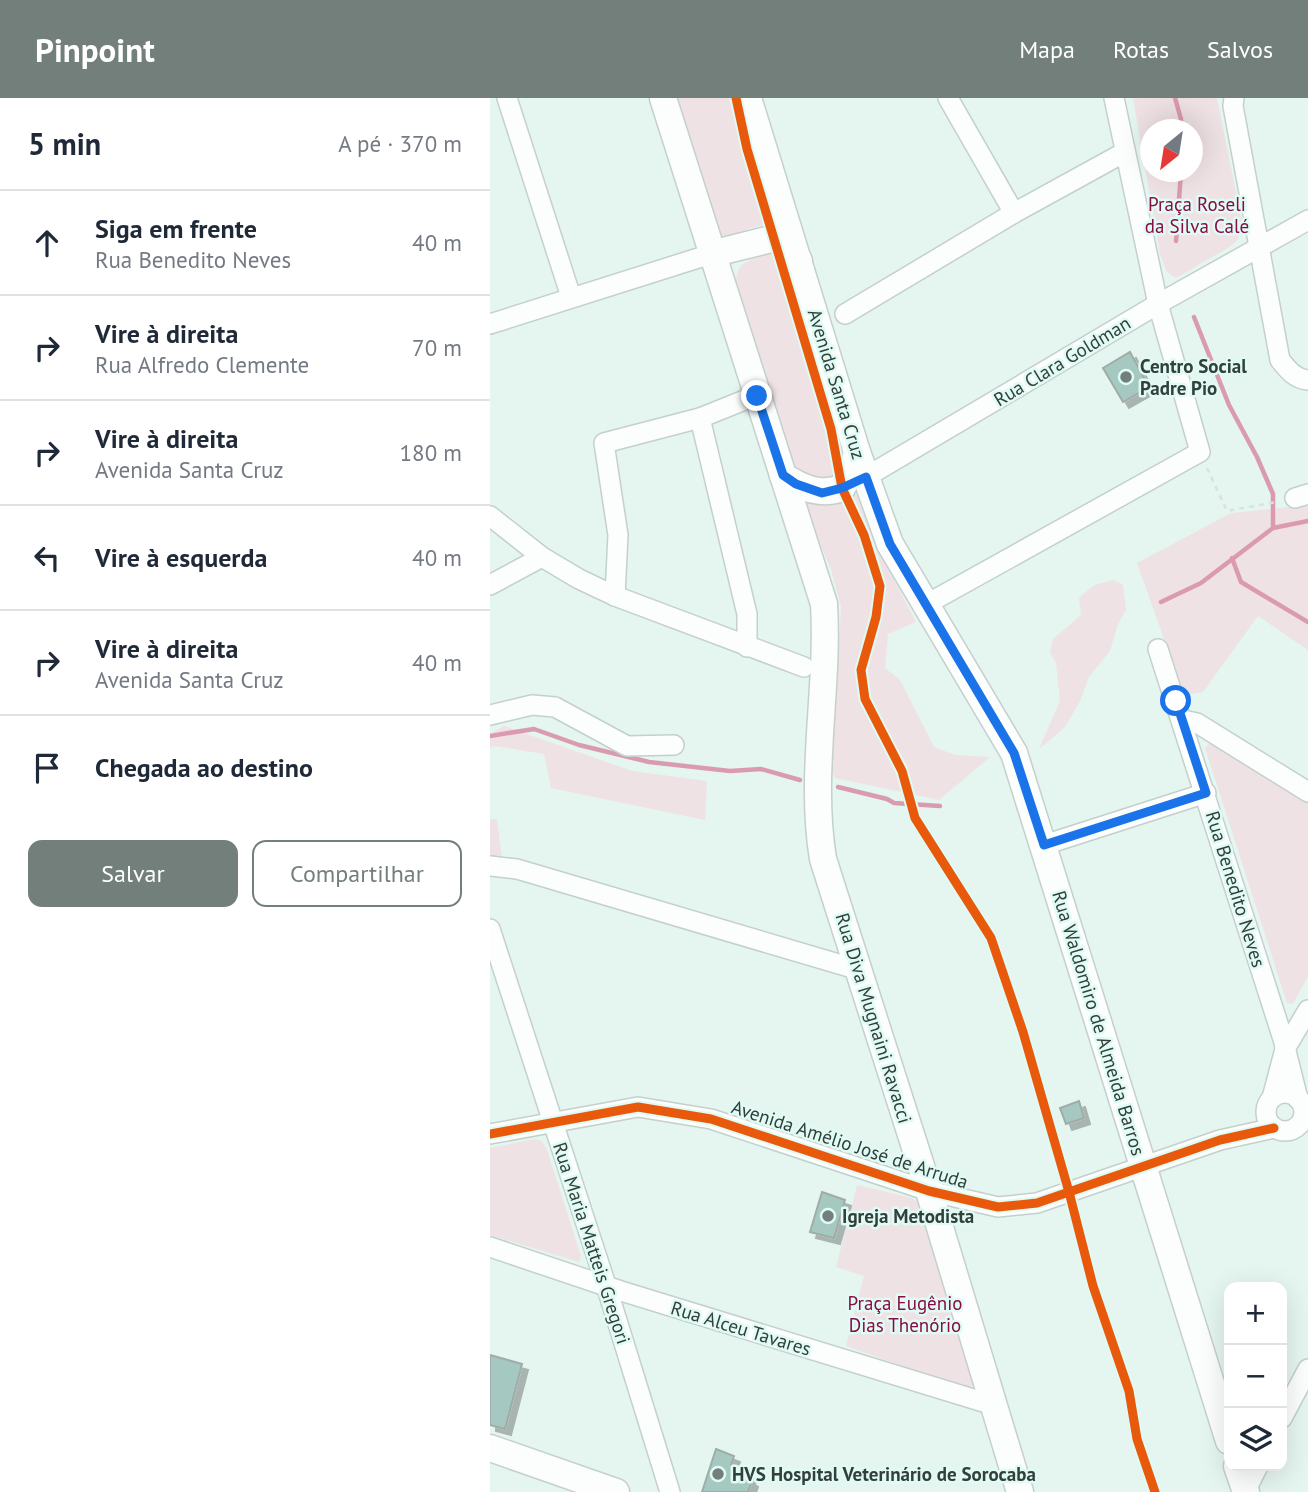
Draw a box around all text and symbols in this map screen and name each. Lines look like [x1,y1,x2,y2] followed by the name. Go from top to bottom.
[35,28,155,71] text: Pinpoint
[1019,34,1075,65] text: Mapa
[1113,34,1169,65] text: Rotas
[1207,34,1273,65] text: Salvos
[1140,119,1203,182] north arrow
[28,124,101,163] text: 5 min
[338,129,462,158] text: A pé · 370 m
[1145,192,1249,238] park label: Praça Roseli da Silva Calé
[95,212,257,245] text: Siga em frente
[28,224,66,262] icon: ahead
[412,228,462,257] text: 40 m
[95,245,291,274] text: Rua Benedito Neves
[803,306,871,462] street label: Avenida Santa Cruz
[989,311,1135,411] street label: Rua Clara Goldman
[95,317,238,350] text: Vire à direita
[28,329,66,367] icon: right
[412,333,462,362] text: 70 m
[95,350,309,379] text: Rua Alfredo Clemente
[1140,354,1247,400] place label: Centro Social Padre Pio
[1118,369,1134,385] marker: Centro Social Padre Pio
[741,380,772,411] route end
[95,422,238,455] text: Vire à direita
[28,434,66,472] icon: right
[400,438,462,467] text: 180 m
[95,455,284,484] text: Avenida Santa Cruz
[28,539,66,577] icon: left
[95,541,267,574] text: Vire à esquerda
[412,543,462,572] text: 40 m
[95,632,238,665] text: Vire à direita
[28,644,66,682] icon: right
[412,648,462,677] text: 40 m
[95,665,284,694] text: Avenida Santa Cruz
[1160,685,1191,716] route start
[28,749,66,787] icon: arrive
[95,751,313,784] text: Chegada ao destino
[1201,808,1271,970] street label: Rua Benedito Neves
[28,840,238,907] button: Salvar
[252,840,462,907] button: Compartilhar
[1047,888,1151,1158] street label: Rua Waldomiro de Almeida Barros
[831,910,917,1126] street label: Rua Diva Mugnaini Ravacci
[729,1094,971,1194] street label: Avenida Amélio José de Arruda
[548,1139,636,1347] street label: Rua Maria Matteis Gregori
[842,1204,974,1228] place label: Igreja Metodista
[820,1208,836,1224] marker: Igreja Metodista
[1224,1282,1287,1471] map controls
[1224,1282,1287,1345] button: +
[848,1291,962,1337] park label: Praça Eugênio Dias Thenório
[668,1295,814,1361] street label: Rua Alceu Tavares
[1224,1345,1287,1408] button: −
[1224,1408,1287,1471] button: layers
[732,1462,1036,1486] place label: HVS Hospital Veterinário de Sorocaba
[710,1466,726,1482] marker: HVS Hospital Veterinário de Sorocaba

